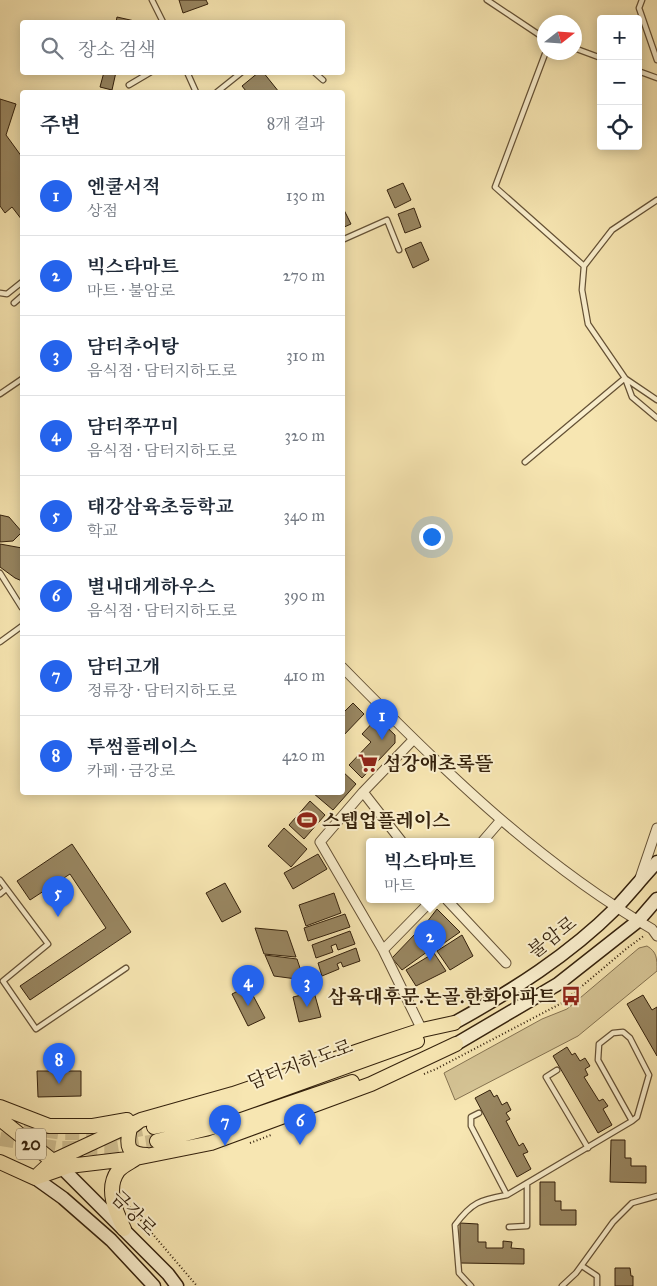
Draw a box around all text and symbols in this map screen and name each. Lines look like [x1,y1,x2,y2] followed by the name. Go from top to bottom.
[537,15,582,60] north arrow
[597,15,642,150] map controls
[597,15,642,60] button: +
[20,20,345,75] search box
[38,34,66,62] icon: search
[78,38,156,61] text: 장소 검색
[597,60,642,105] button: −
[597,105,642,150] button: locate
[40,112,81,138] text: 주변
[267,114,325,133] text: 8개 결과
[87,175,160,198] text: 엔쿨서적
[53,186,59,205] text: 1
[286,186,325,205] text: 130 m
[87,201,118,220] text: 상점
[87,255,179,278] text: 빅스타마트
[52,266,60,285] text: 2
[283,266,325,285] text: 270 m
[87,281,175,300] text: 마트 · 불암로
[87,335,179,358] text: 담터추어탕
[53,346,59,365] text: 3
[286,346,325,365] text: 310 m
[87,361,237,380] text: 음식점 · 담터지하도로
[87,415,179,438] text: 담터쭈꾸미
[52,426,60,445] text: 4
[285,426,325,445] text: 320 m
[87,441,237,460] text: 음식점 · 담터지하도로
[87,495,234,518] text: 태강삼육초등학교
[52,506,60,525] text: 5
[283,506,325,525] text: 340 m
[87,521,118,540] text: 학교
[419,524,445,550] your location
[87,575,215,598] text: 별내대게하우스
[52,586,60,605] text: 6
[284,586,325,605] text: 390 m
[87,601,237,620] text: 음식점 · 담터지하도로
[87,655,160,678] text: 담터고개
[52,666,60,685] text: 7
[284,666,325,685] text: 410 m
[87,681,237,700] text: 정류장 · 담터지하도로
[366,699,398,740] pin: 1
[87,735,197,758] text: 투썸플레이스
[52,746,60,765] text: 8
[282,746,325,765] text: 420 m
[357,752,379,774] supermarket icon: 섬강애초록뜰
[383,752,494,775] place label: 섬강애초록뜰
[87,761,175,780] text: 카페 · 금강로
[296,809,318,831] sports icon: 스텝업플레이스
[322,809,451,832] place label: 스텝업플레이스
[366,838,494,903] popup
[384,850,476,873] text: 빅스타마트
[42,876,74,917] pin: 5
[384,876,415,895] text: 마트
[523,911,581,963] street label: 불암로
[414,920,446,961] pin: 2
[232,965,264,1006] pin: 4
[291,966,323,1007] pin: 3
[328,985,557,1008] place label: 삼육대후문.논골.한화아파트
[560,985,582,1007] bus stop icon: 삼육대후문.논골.한화아파트
[244,1034,356,1094] street label: 담터지하도로
[43,1043,75,1084] pin: 8
[284,1104,316,1145] pin: 6
[209,1105,241,1146] pin: 7
[16,1128,46,1160] road number: 20
[106,1185,162,1241] street label: 금강로

